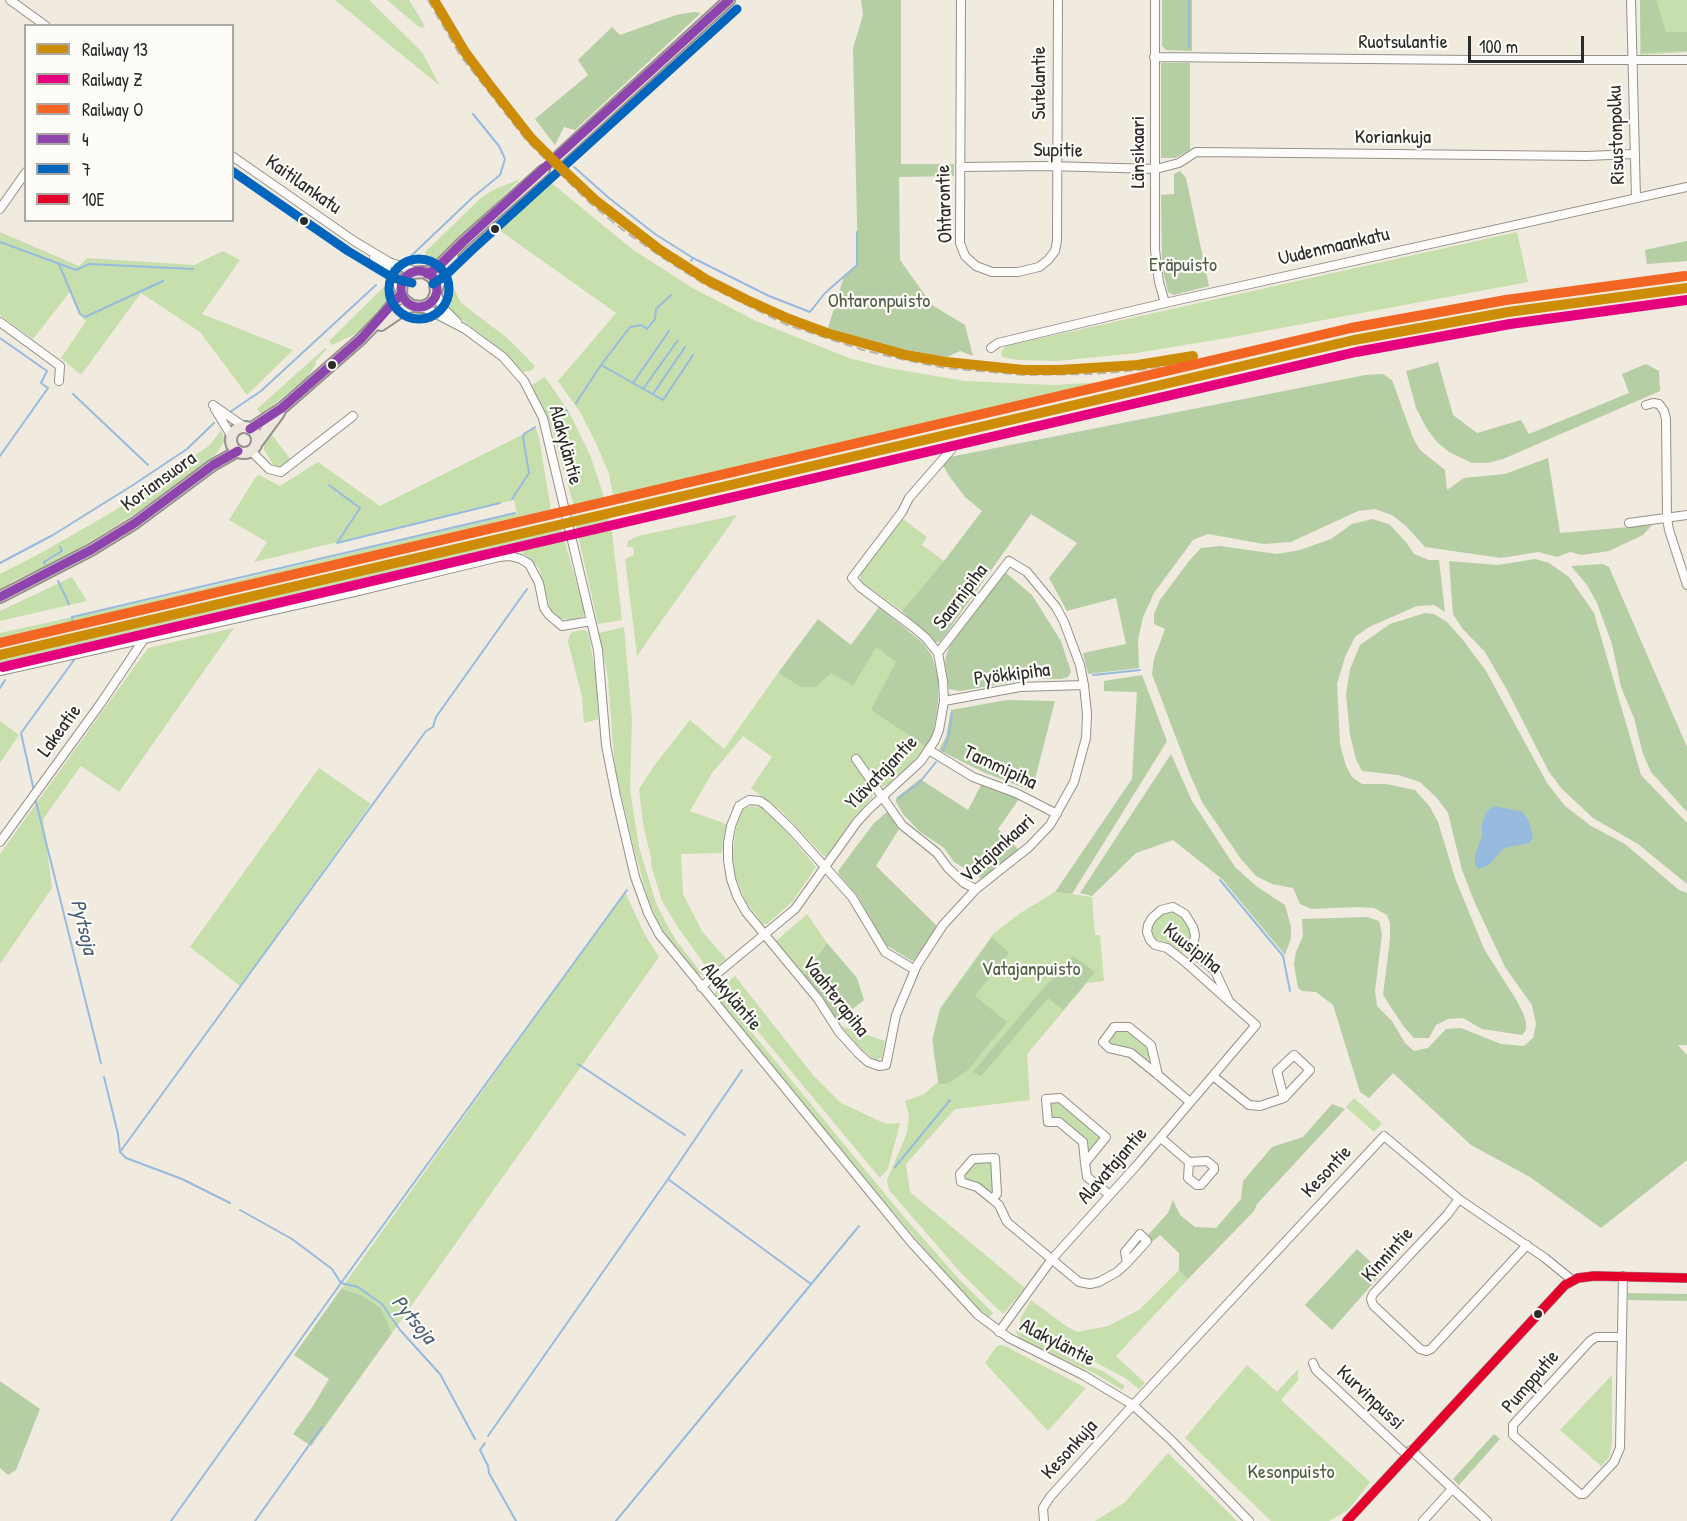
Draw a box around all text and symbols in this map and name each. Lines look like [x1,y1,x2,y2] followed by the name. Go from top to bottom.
[24,24,234,222] legend
[1471,24,1586,62] scale bar
[1358,31,1448,55] street label: Ruotsulantie
[1479,34,1518,59] text: 100 m
[82,37,148,62] text: Railway 13
[1028,46,1052,120] street label: Sutelantie
[82,67,142,92] text: Railway Z
[1603,85,1631,185] street label: Risustonpolku
[82,97,143,122] text: Railway O
[1127,116,1151,188] street label: Länsikaari
[1355,126,1431,150] street label: Koriankuja
[82,127,89,152] text: 4
[1033,139,1083,163] street label: Supitie
[260,150,346,220] street label: Kaitilankatu
[82,157,91,182] text: 7
[932,164,958,244] street label: Ohtarontie
[82,187,105,212] text: 10E
[298,215,310,227] unlabelled marker
[489,223,501,235] unlabelled marker
[1276,223,1392,271] street label: Uudenmaankatu
[1149,254,1217,278] park label: Eräpuisto
[828,290,930,314] park label: Ohtaronpuisto
[326,359,338,371] unlabelled marker
[543,403,587,487] street label: Alakyläntie
[117,447,201,517] street label: Koriansuora
[929,560,993,634] street label: Saarnipiha
[973,658,1051,692] street label: Pyökkipiha
[33,700,87,762] street label: Lakeatie
[841,731,923,815] street label: Ylävatajantie
[960,741,1040,795] street label: Tammipiha
[956,809,1040,889] street label: Vatajankaari
[64,897,102,957] water label: Pytsoja
[1158,919,1226,979] street label: Kuusipiha
[796,952,874,1042] street label: Vaahterapiha
[696,958,766,1036] street label: Alakyläntie
[981,958,1081,982] park label: Vatajanpuisto
[1073,1123,1153,1209] street label: Alavatajantie
[1297,1141,1357,1203] street label: Kesontie
[1357,1222,1419,1288] street label: Kinnintie
[385,1290,441,1350] water label: Pytsoja
[1532,1308,1544,1320] unlabelled marker
[1015,1314,1099,1372] street label: Alakyläntie
[1497,1346,1565,1418] street label: Pumpputie
[1331,1361,1409,1435] street label: Kurvinpussi
[1037,1415,1103,1485] street label: Kesonkuja
[1248,1461,1334,1485] park label: Kesonpuisto

